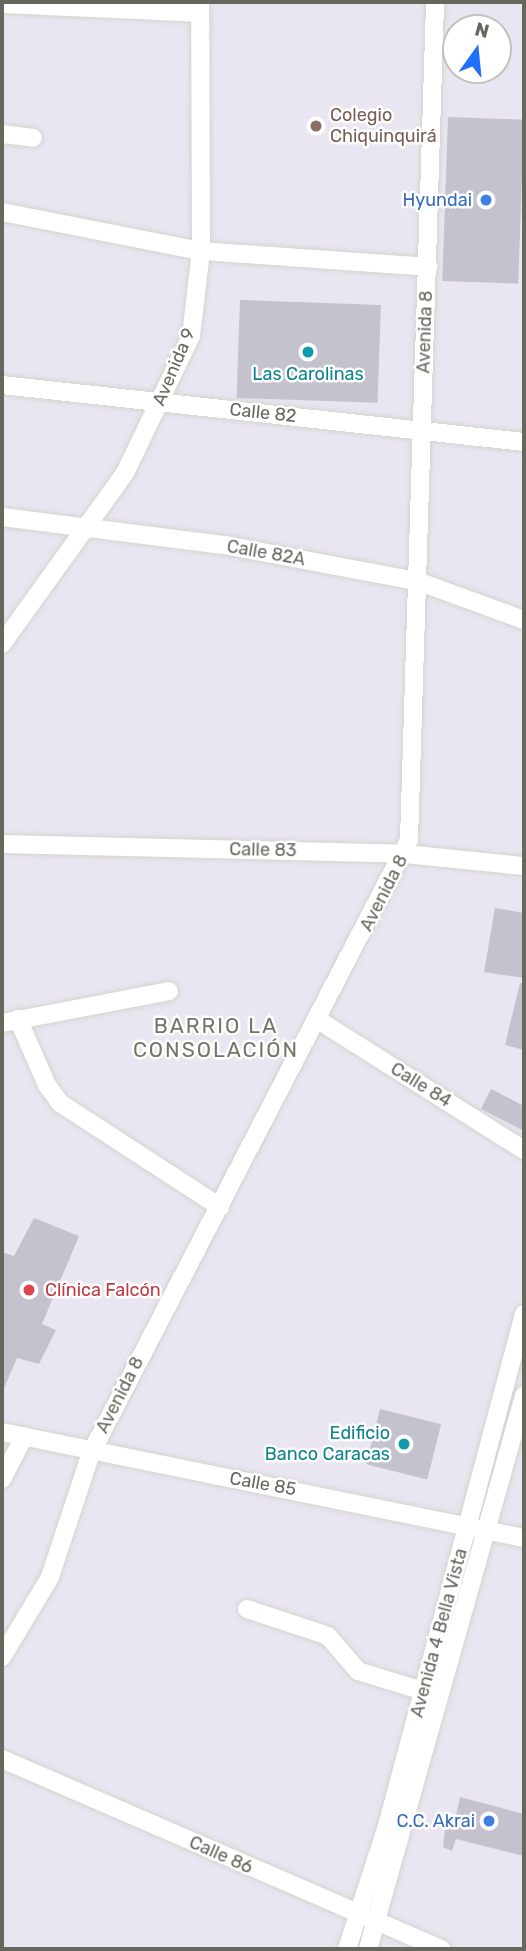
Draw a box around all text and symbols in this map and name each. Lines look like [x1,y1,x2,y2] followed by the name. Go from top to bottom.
[442,14,512,84] north arrow
[472,17,492,43] text: N
[330,105,437,148] place label: Colegio Chiquinquirá
[308,118,324,134] marker: Colegio Chiquinquirá
[402,189,472,211] place label: Hyundai
[478,192,494,208] marker: Hyundai
[413,290,437,374] street label: Avenida 8
[148,325,200,409] street label: Avenida 9
[300,344,316,360] marker: Las Carolinas
[252,363,364,385] place label: Las Carolinas
[228,399,298,427] street label: Calle 82
[225,535,307,571] street label: Calle 82A
[229,839,297,861] street label: Calle 83
[356,851,412,935] street label: Avenida 8
[134,1013,298,1063] district label: BARRIO LA CONSOLACIÓN
[387,1058,455,1112] street label: Calle 84
[45,1279,161,1301] place label: Clínica Falcón
[19,1280,39,1300] marker: Clínica Falcón
[92,1353,148,1437] street label: Avenida 8
[265,1423,390,1466] place label: Edificio Banco Caracas
[396,1436,412,1452] marker: Edificio Banco Caracas
[228,1468,298,1500] street label: Calle 85
[406,1546,472,1720] street label: Avenida 4 Bella Vista
[396,1810,475,1832] place label: C.C. Akrai
[481,1813,497,1829] marker: C.C. Akrai
[186,1831,256,1879] street label: Calle 86

